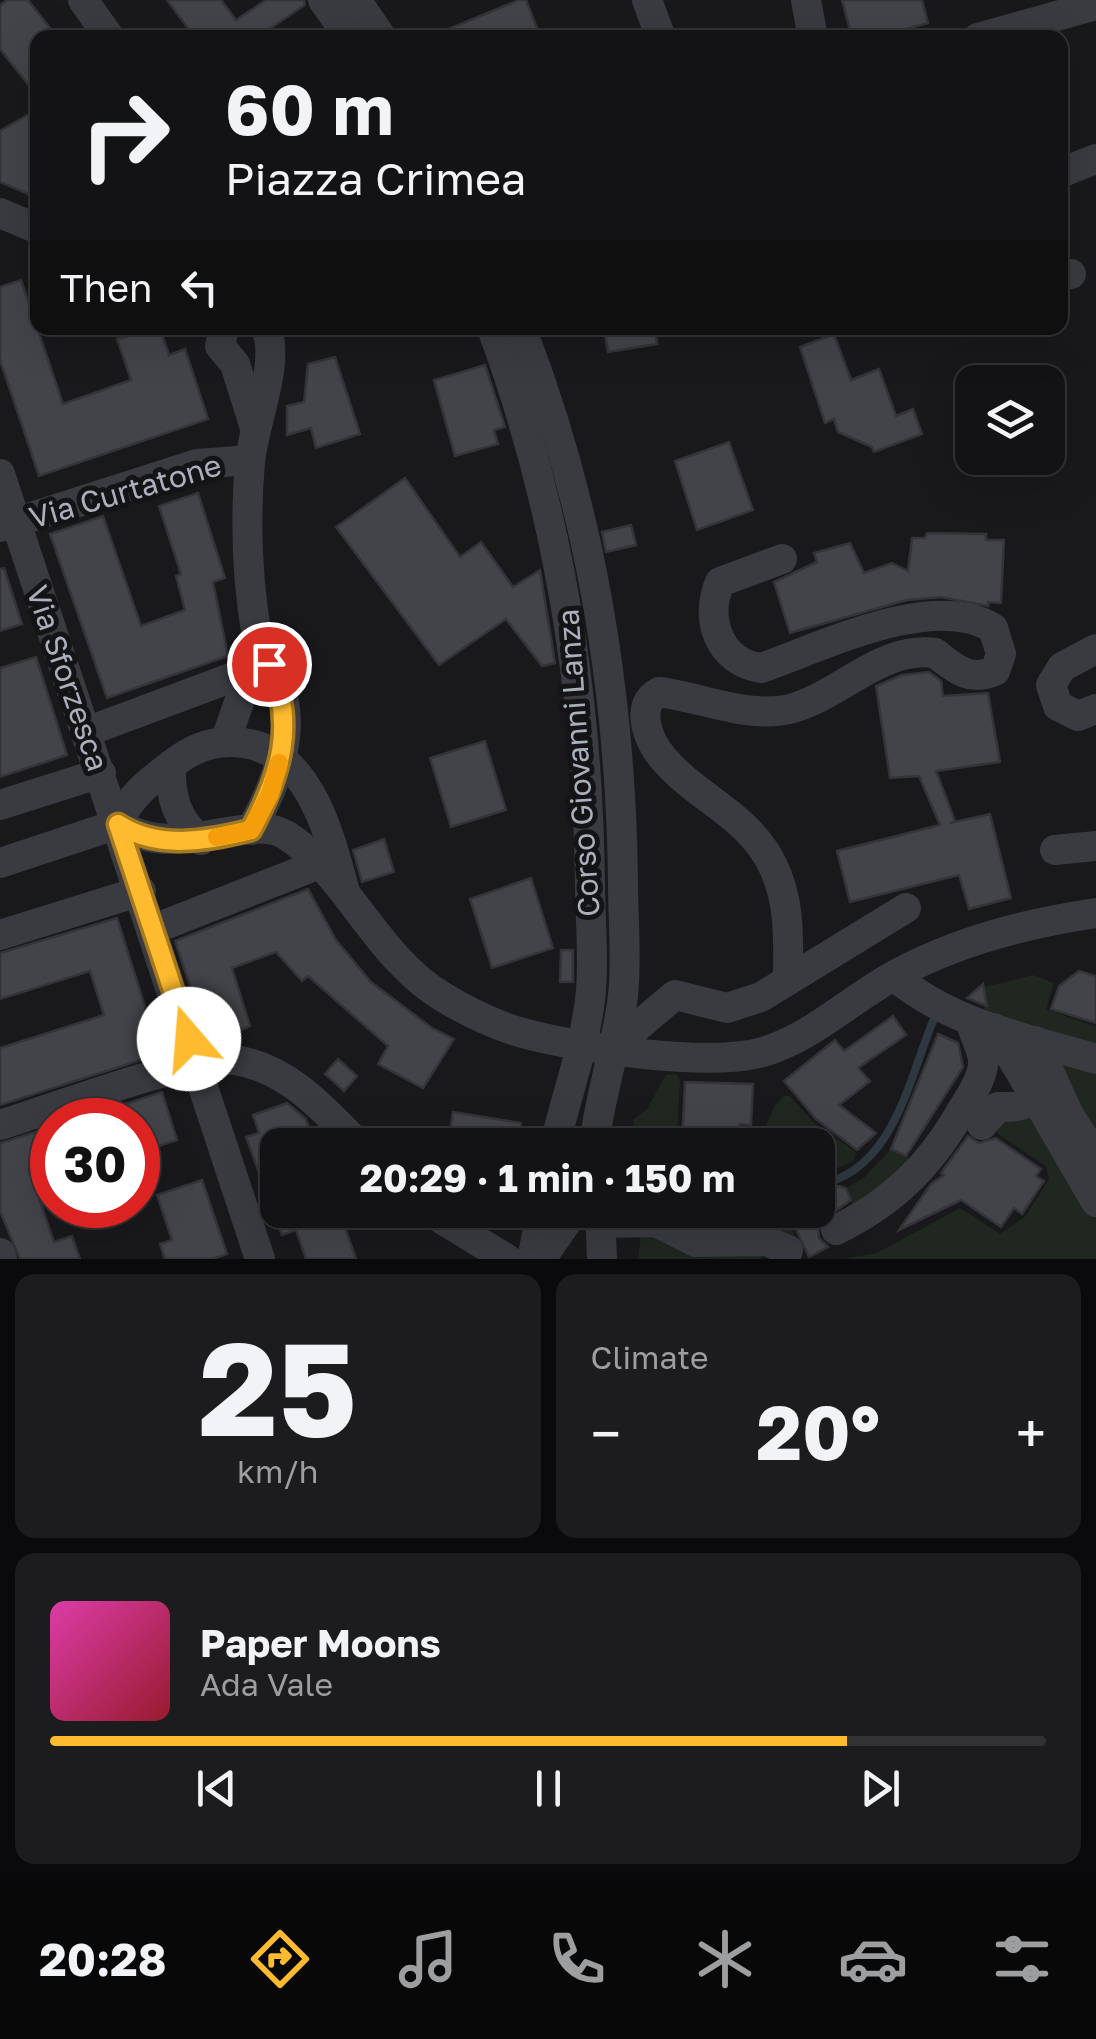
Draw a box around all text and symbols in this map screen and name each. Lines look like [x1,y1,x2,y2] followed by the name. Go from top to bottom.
[225,66,394,150] text: 60 m
[60,70,190,200] icon: right
[225,151,527,205] text: Piazza Crimea
[172,260,227,315] icon: left
[60,265,152,310] text: Then
[955,365,1065,475] map controls
[955,365,1065,475] button: layers
[25,446,225,536] street label: Via Curtatone
[19,581,117,775] street label: Via Sforzesca
[549,608,607,918] street label: Corso Giovanni Lanza
[227,622,312,707] pin
[242,637,297,692] icon: arrive
[137,987,241,1091] position arrow
[30,1098,160,1228] speed limit sign: 30
[360,1155,735,1200] text: 20:29 · 1 min · 150 m
[198,1309,357,1465] text: 25
[591,1338,709,1376] text: Climate
[756,1386,880,1477] text: 20°
[591,1400,621,1466] text: −
[1016,1400,1046,1466] text: +
[237,1452,318,1490] text: km/h
[200,1620,441,1665] text: Paper Moons
[200,1665,333,1703] text: Ada Vale
[189,1761,244,1816] icon: previous
[521,1761,576,1816] icon: pause
[853,1761,908,1816] icon: next
[245,1924,315,1994] icon: directions
[393,1924,463,1994] icon: music
[542,1924,612,1994] icon: phone
[690,1924,760,1994] icon: climate
[838,1924,908,1994] icon: car
[987,1924,1057,1994] icon: filters
[39,1932,167,1986] text: 20:28

